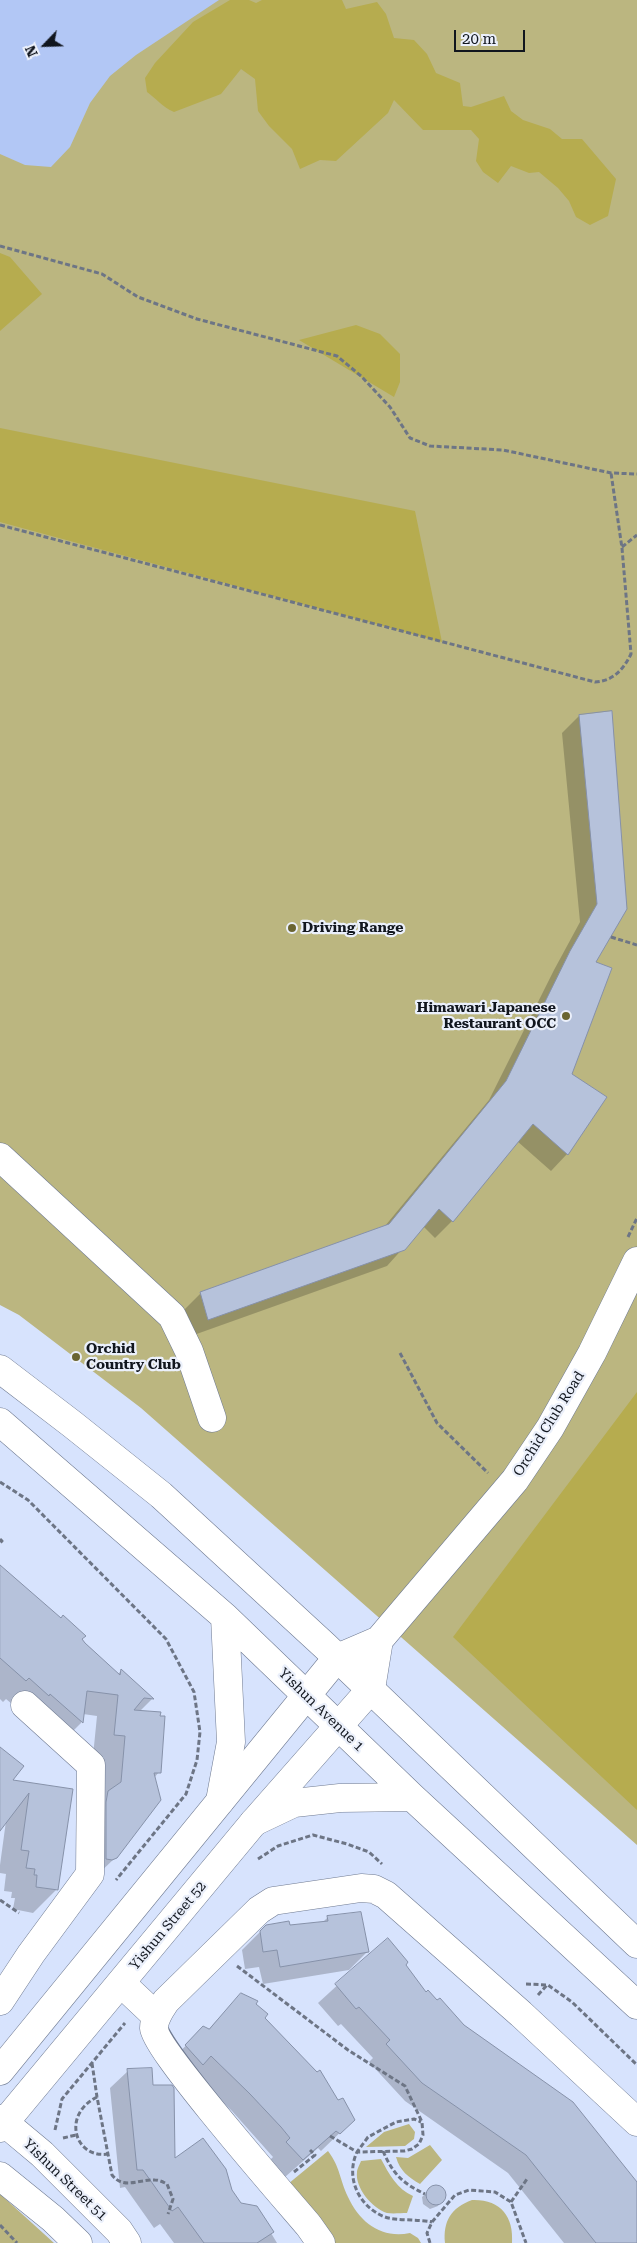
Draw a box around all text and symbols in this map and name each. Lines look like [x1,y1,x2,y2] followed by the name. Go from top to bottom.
[20,20,70,70] north arrow
[457,20,528,52] scale bar
[462,30,496,48] text: 20 m
[22,43,41,59] text: N
[302,920,403,936] place label: Driving Range
[286,922,298,934] marker: Driving Range
[417,1000,556,1032] place label: Himawari Japanese Restaurant OCC
[560,1010,572,1022] marker: Himawari Japanese Restaurant OCC
[86,1341,181,1374] place label: Orchid Country Club
[70,1351,82,1363] marker: Orchid Country Club
[510,1368,588,1480] street label: Orchid Club Road
[275,1665,367,1755] street label: Yishun Avenue 1
[126,1878,210,1974] street label: Yishun Street 52
[19,2136,111,2224] street label: Yishun Street 51

